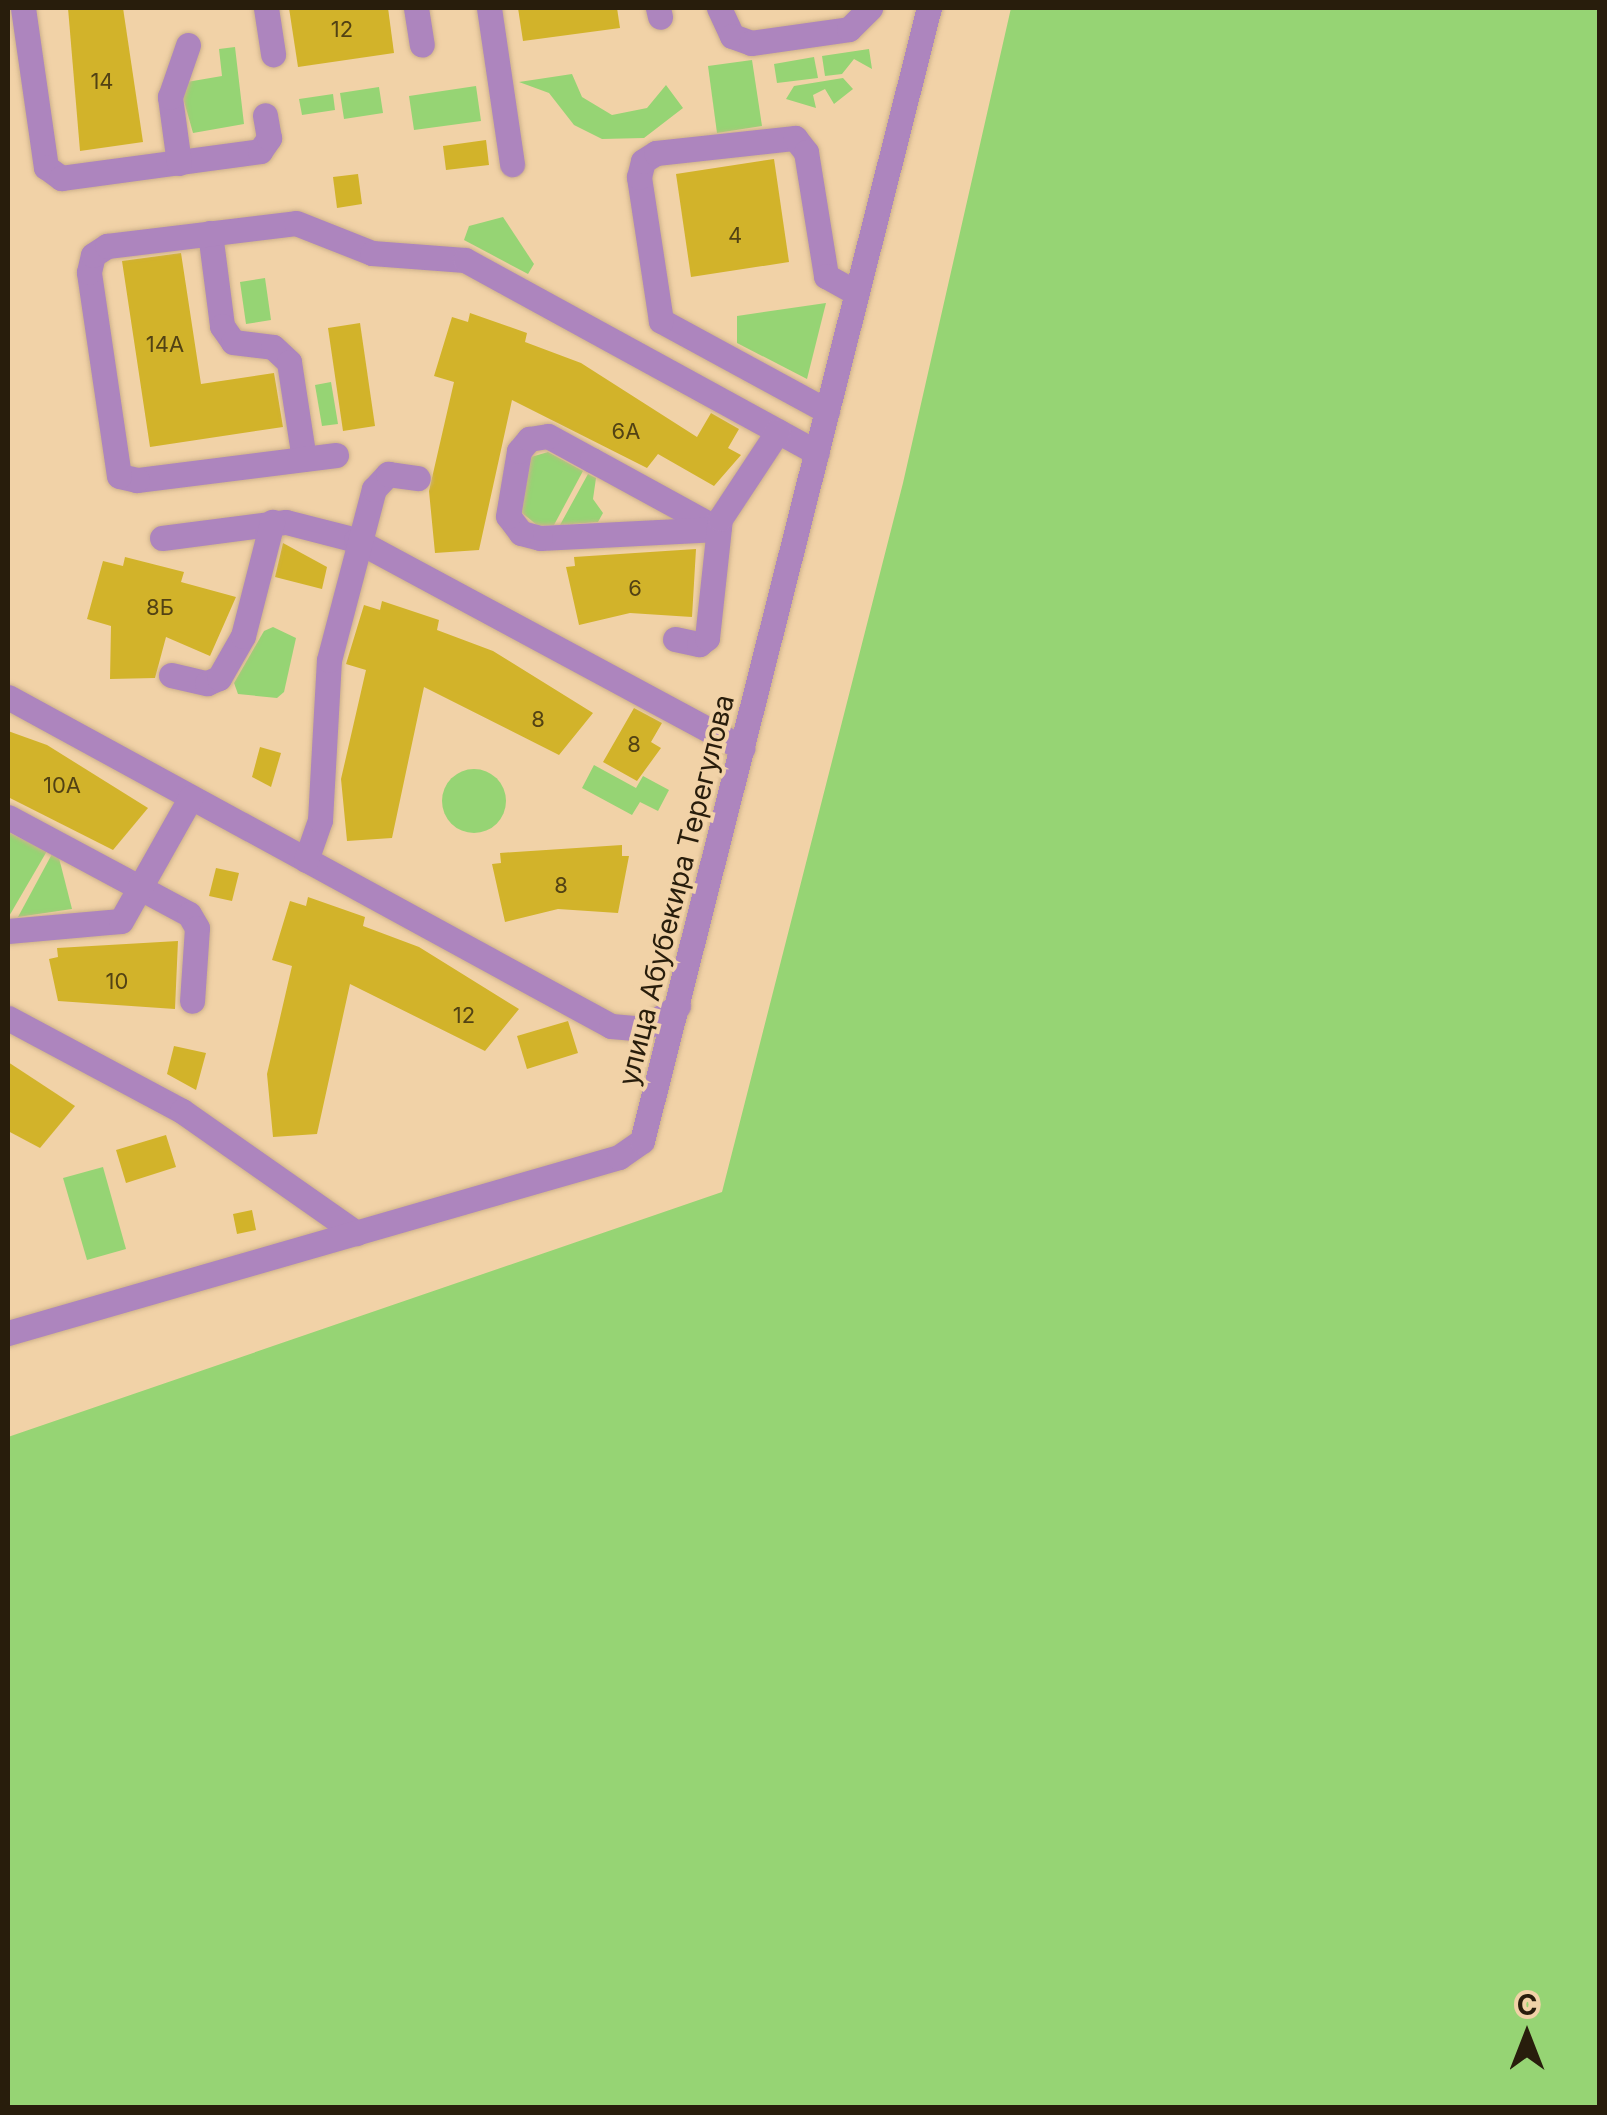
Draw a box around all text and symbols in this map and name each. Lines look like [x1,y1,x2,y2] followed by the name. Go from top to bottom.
[331,17,353,43] house number: 12
[90,69,114,95] house number: 14
[728,223,742,249] house number: 4
[146,332,184,358] house number: 14А
[612,419,640,445] house number: 6А
[628,576,642,602] house number: 6
[146,595,174,621] house number: 8Б
[611,691,741,1089] street label: улица Абубекира Терегулова
[531,707,545,733] house number: 8
[627,732,641,758] house number: 8
[43,773,81,799] house number: 10А
[554,873,568,899] house number: 8
[106,969,128,995] house number: 10
[453,1003,475,1029] house number: 12
[1477,1985,1577,2085] north arrow
[1517,1988,1537,2022] text: С

